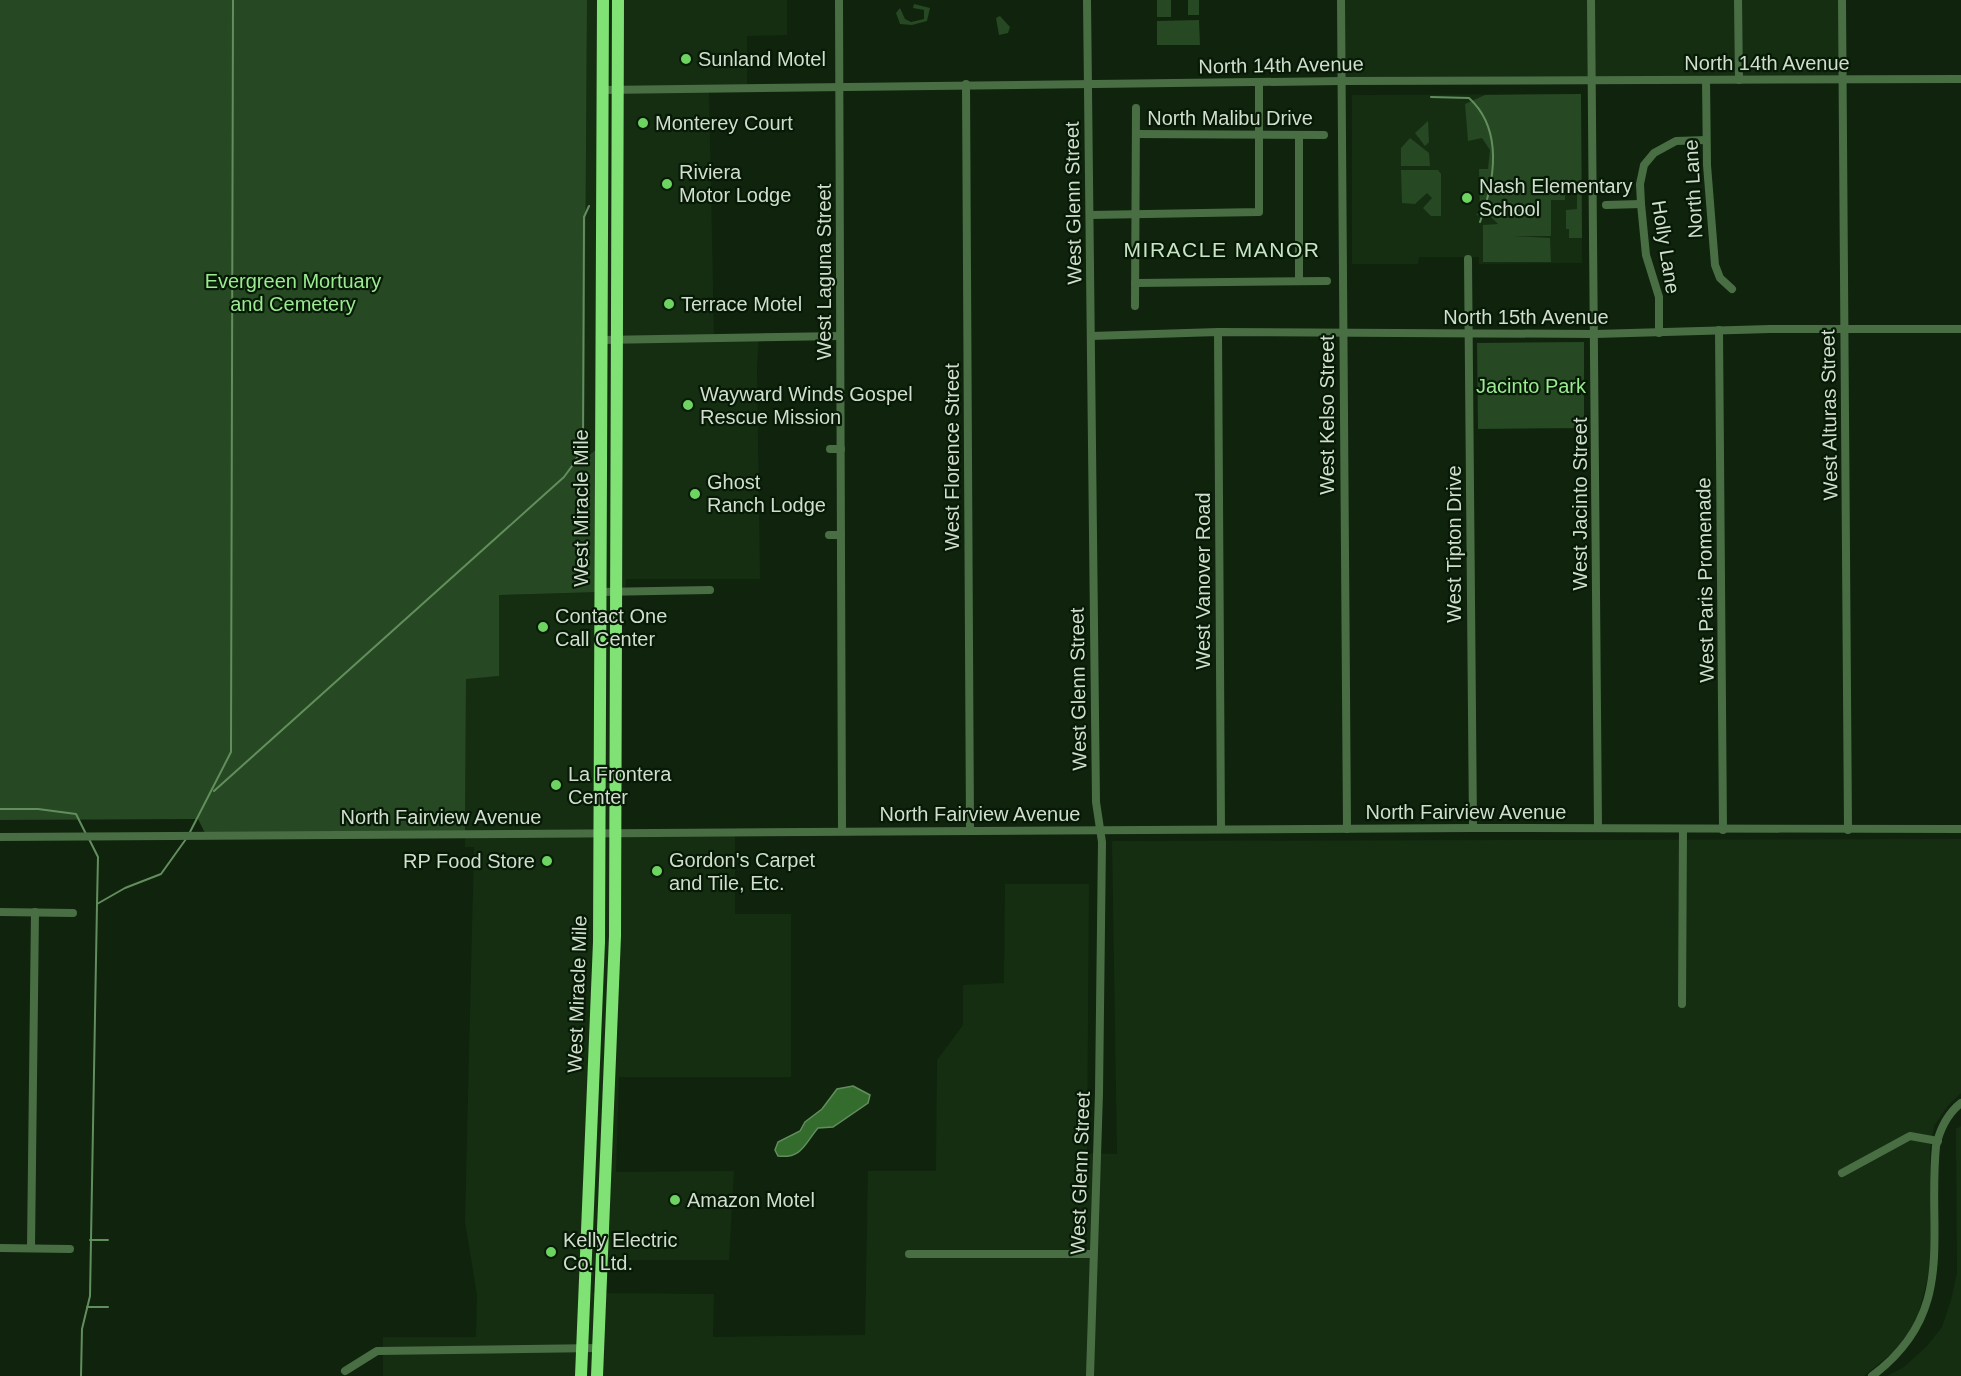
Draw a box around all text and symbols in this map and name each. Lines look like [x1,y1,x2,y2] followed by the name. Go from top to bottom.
[698,48,826,70] place label: Sunland Motel
[679,52,693,66] marker: Sunland Motel
[1684,52,1850,74] street label: North 14th Avenue
[1198,53,1364,77] street label: North 14th Avenue
[1147,107,1313,129] street label: North Malibu Drive
[655,112,793,134] place label: Monterey Court
[636,116,650,130] marker: Monterey Court
[1061,121,1085,285] street label: West Glenn Street
[1679,139,1707,239] street label: North Lane
[679,161,791,206] place label: Riviera Motor Lodge
[1479,175,1632,220] place label: Nash Elementary School
[660,177,674,191] marker: Riviera Motor Lodge
[813,183,835,360] street label: West Laguna Street
[1460,191,1474,205] marker: Nash Elementary School
[1648,199,1684,295] street label: Holly Lane
[1124,238,1320,261] district label: MIRACLE MANOR
[205,270,381,315] park label: Evergreen Mortuary and Cemetery
[681,293,802,315] place label: Terrace Motel
[662,297,676,311] marker: Terrace Motel
[1443,306,1609,328] street label: North 15th Avenue
[1817,329,1841,501] street label: West Alturas Street
[1316,335,1338,495] street label: West Kelso Street
[941,363,963,551] street label: West Florence Street
[1476,375,1587,397] park label: Jacinto Park
[700,383,913,428] place label: Wayward Winds Gospel Rescue Mission
[681,398,695,412] marker: Wayward Winds Gospel Rescue Mission
[1569,417,1591,591] street label: West Jacinto Street
[570,429,592,587] street label: West Miracle Mile
[1443,465,1465,623] street label: West Tipton Drive
[707,471,826,516] place label: Ghost Ranch Lodge
[1692,477,1718,683] street label: West Paris Promenade
[688,487,702,501] marker: Ghost Ranch Lodge
[1192,492,1214,670] street label: West Vanover Road
[555,605,667,650] place label: Contact One Call Center
[1066,607,1090,771] street label: West Glenn Street
[536,620,550,634] marker: Contact One Call Center
[568,763,672,808] place label: La Frontera Center
[549,778,563,792] marker: La Frontera Center
[1366,801,1566,823] street label: North Fairview Avenue
[880,803,1080,825] street label: North Fairview Avenue
[341,806,541,828] street label: North Fairview Avenue
[669,849,816,894] place label: Gordon's Carpet and Tile, Etc.
[403,850,535,872] place label: RP Food Store
[540,854,554,868] marker: RP Food Store
[650,864,664,878] marker: Gordon's Carpet and Tile, Etc.
[563,915,591,1073] street label: West Miracle Mile
[1066,1091,1094,1255] street label: West Glenn Street
[687,1189,815,1211] place label: Amazon Motel
[668,1193,682,1207] marker: Amazon Motel
[563,1229,677,1274] place label: Kelly Electric Co. Ltd.
[544,1245,558,1259] marker: Kelly Electric Co. Ltd.

